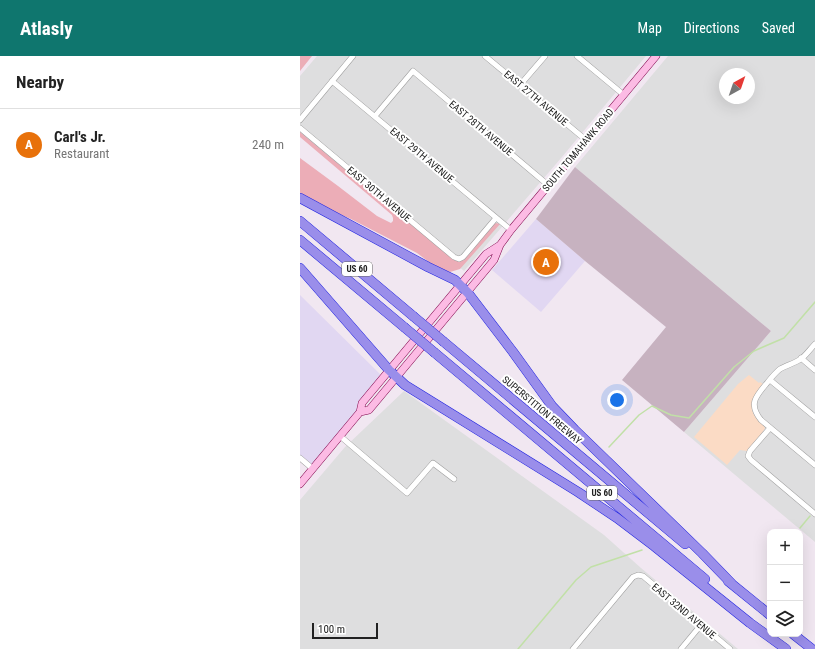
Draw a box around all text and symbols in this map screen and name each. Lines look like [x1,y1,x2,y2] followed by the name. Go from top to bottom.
[20,17,73,40] text: Atlasly
[638,20,662,36] text: Map
[684,20,740,36] text: Directions
[762,20,795,36] text: Saved
[502,68,570,128] street label: EAST 27TH AVENUE
[719,68,755,104] north arrow
[16,72,64,92] text: Nearby
[447,98,515,158] street label: EAST 28TH AVENUE
[540,106,616,194] street label: SOUTH TOMAHAWK ROAD
[388,125,456,185] street label: EAST 29TH AVENUE
[54,128,106,146] text: Carl's Jr.
[25,137,33,152] text: A
[252,137,284,152] text: 240 m
[54,146,109,161] text: Restaurant
[345,164,413,224] street label: EAST 30TH AVENUE
[533,247,559,277] pin: A
[342,262,372,276] road number: US 60
[500,374,584,447] street label: SUPERSTITION FREEWAY
[607,390,627,410] your location
[587,486,617,500] road number: US 60
[767,529,803,637] map controls
[767,529,803,565] button: +
[767,565,803,601] button: −
[650,581,718,641] street label: EAST 32ND AVENUE
[767,601,803,637] button: layers
[312,621,378,640] scale bar
[318,623,345,636] text: 100 m

